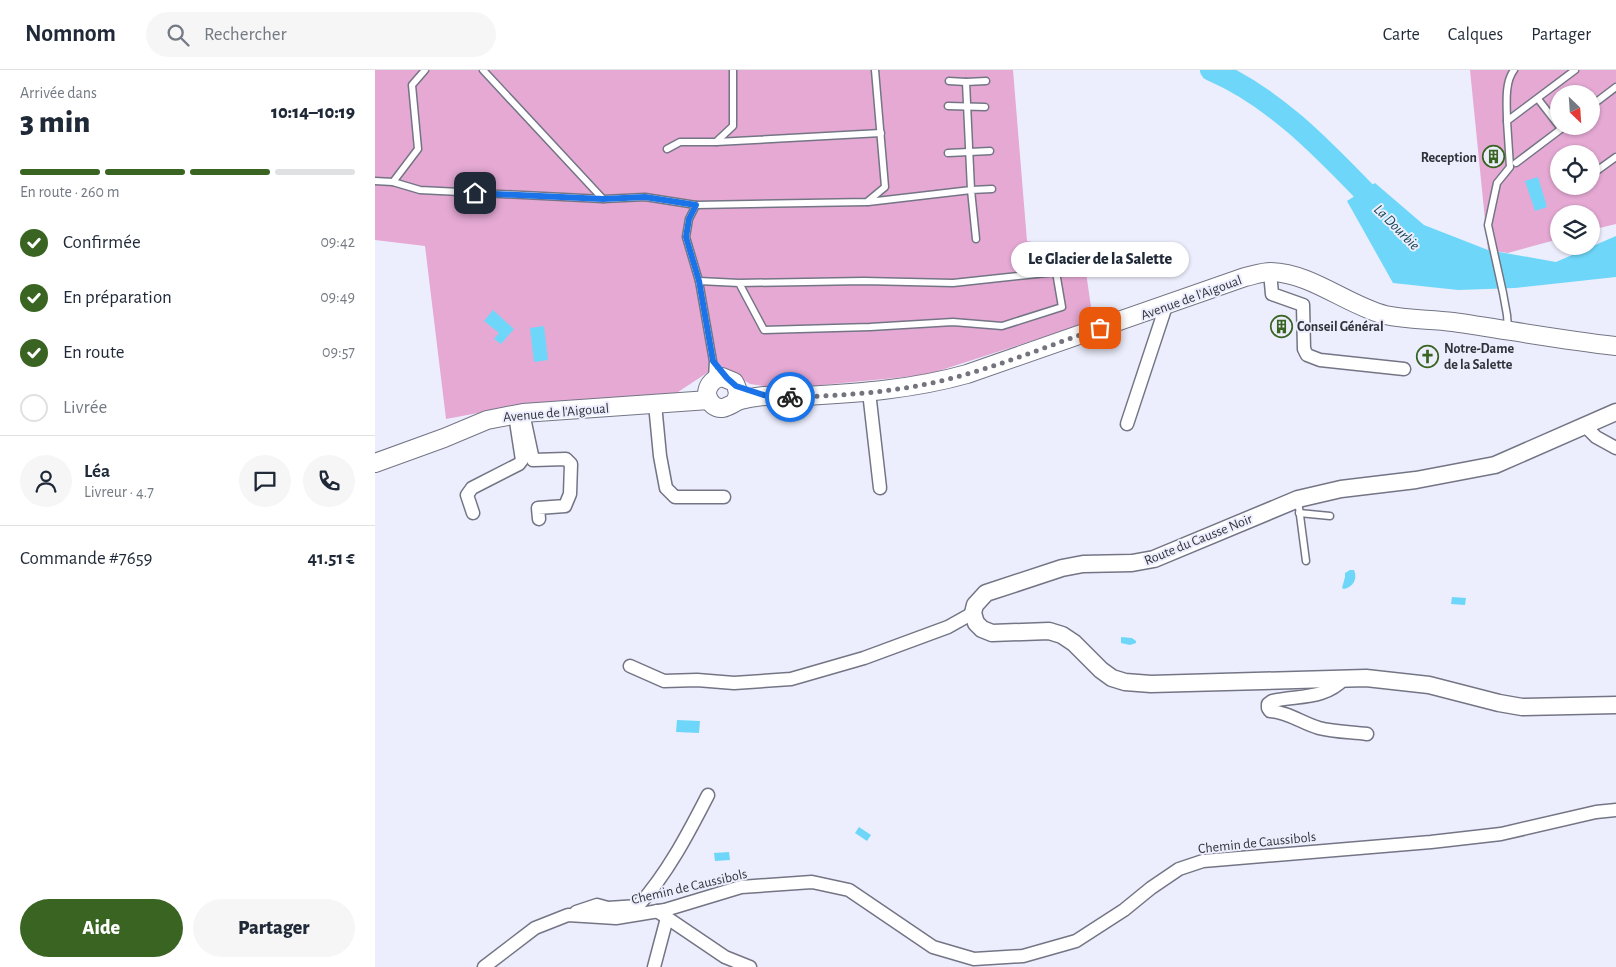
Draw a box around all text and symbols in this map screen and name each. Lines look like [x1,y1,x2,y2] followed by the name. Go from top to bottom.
[146,12,496,57] search box
[164,21,192,49] icon: search
[25,22,116,46] text: Nomnom
[204,25,287,44] text: Rechercher
[1383,26,1420,44] text: Carte
[1448,26,1503,44] text: Calques
[1531,26,1591,44] text: Partager
[20,85,97,101] text: Arrivée dans
[1550,85,1600,135] north arrow
[1550,85,1600,255] map controls
[271,103,355,122] text: 10:14–10:19
[20,106,90,138] text: 3 min
[1481,145,1505,169] building icon: Reception
[1550,145,1600,195] button: locate
[1421,151,1477,165] place label: Reception
[454,172,496,214] pin
[461,179,489,207] icon: home
[20,184,120,200] text: En route · 260 m
[1371,202,1423,253] water label: La Dourbie
[1550,205,1600,255] button: layers
[20,229,48,257] icon: check
[63,233,141,252] text: Confirmée
[320,234,355,250] text: 09:42
[1011,243,1189,278] callout: Le Glacier de la Salette
[1028,251,1172,267] text: Le Glacier de la Salette
[1139,273,1244,323] street label: Avenue de l'Aigoual
[20,284,48,312] icon: check
[63,288,172,307] text: En préparation
[320,289,355,305] text: 09:49
[1079,307,1121,349] pin
[1086,314,1114,342] icon: bag
[1269,314,1293,338] building icon: Conseil Général
[1297,320,1384,334] place label: Conseil Général
[20,339,48,367] icon: check
[1444,342,1514,372] place label: Notre-Dame de la Salette
[63,343,125,362] text: En route
[322,344,355,360] text: 09:57
[1416,344,1440,368] church icon: Notre-Dame de la Salette
[765,372,815,422] courier
[776,383,804,411] icon: bike
[63,398,107,417] text: Livrée
[503,401,610,425] street label: Avenue de l'Aigoual
[20,455,72,507] button: person
[239,455,291,507] button: chat
[303,455,355,507] button: phone
[84,462,110,481] text: Léa
[84,484,154,500] text: Livreur · 4.7
[1142,512,1255,568] street label: Route du Causse Noir
[20,549,153,568] text: Commande #7659
[307,549,355,568] text: 41.51 €
[1197,830,1317,856] street label: Chemin de Caussibols
[630,867,749,907] street label: Chemin de Caussibols
[20,899,183,957] button: Aide
[193,899,355,957] button: Partager

